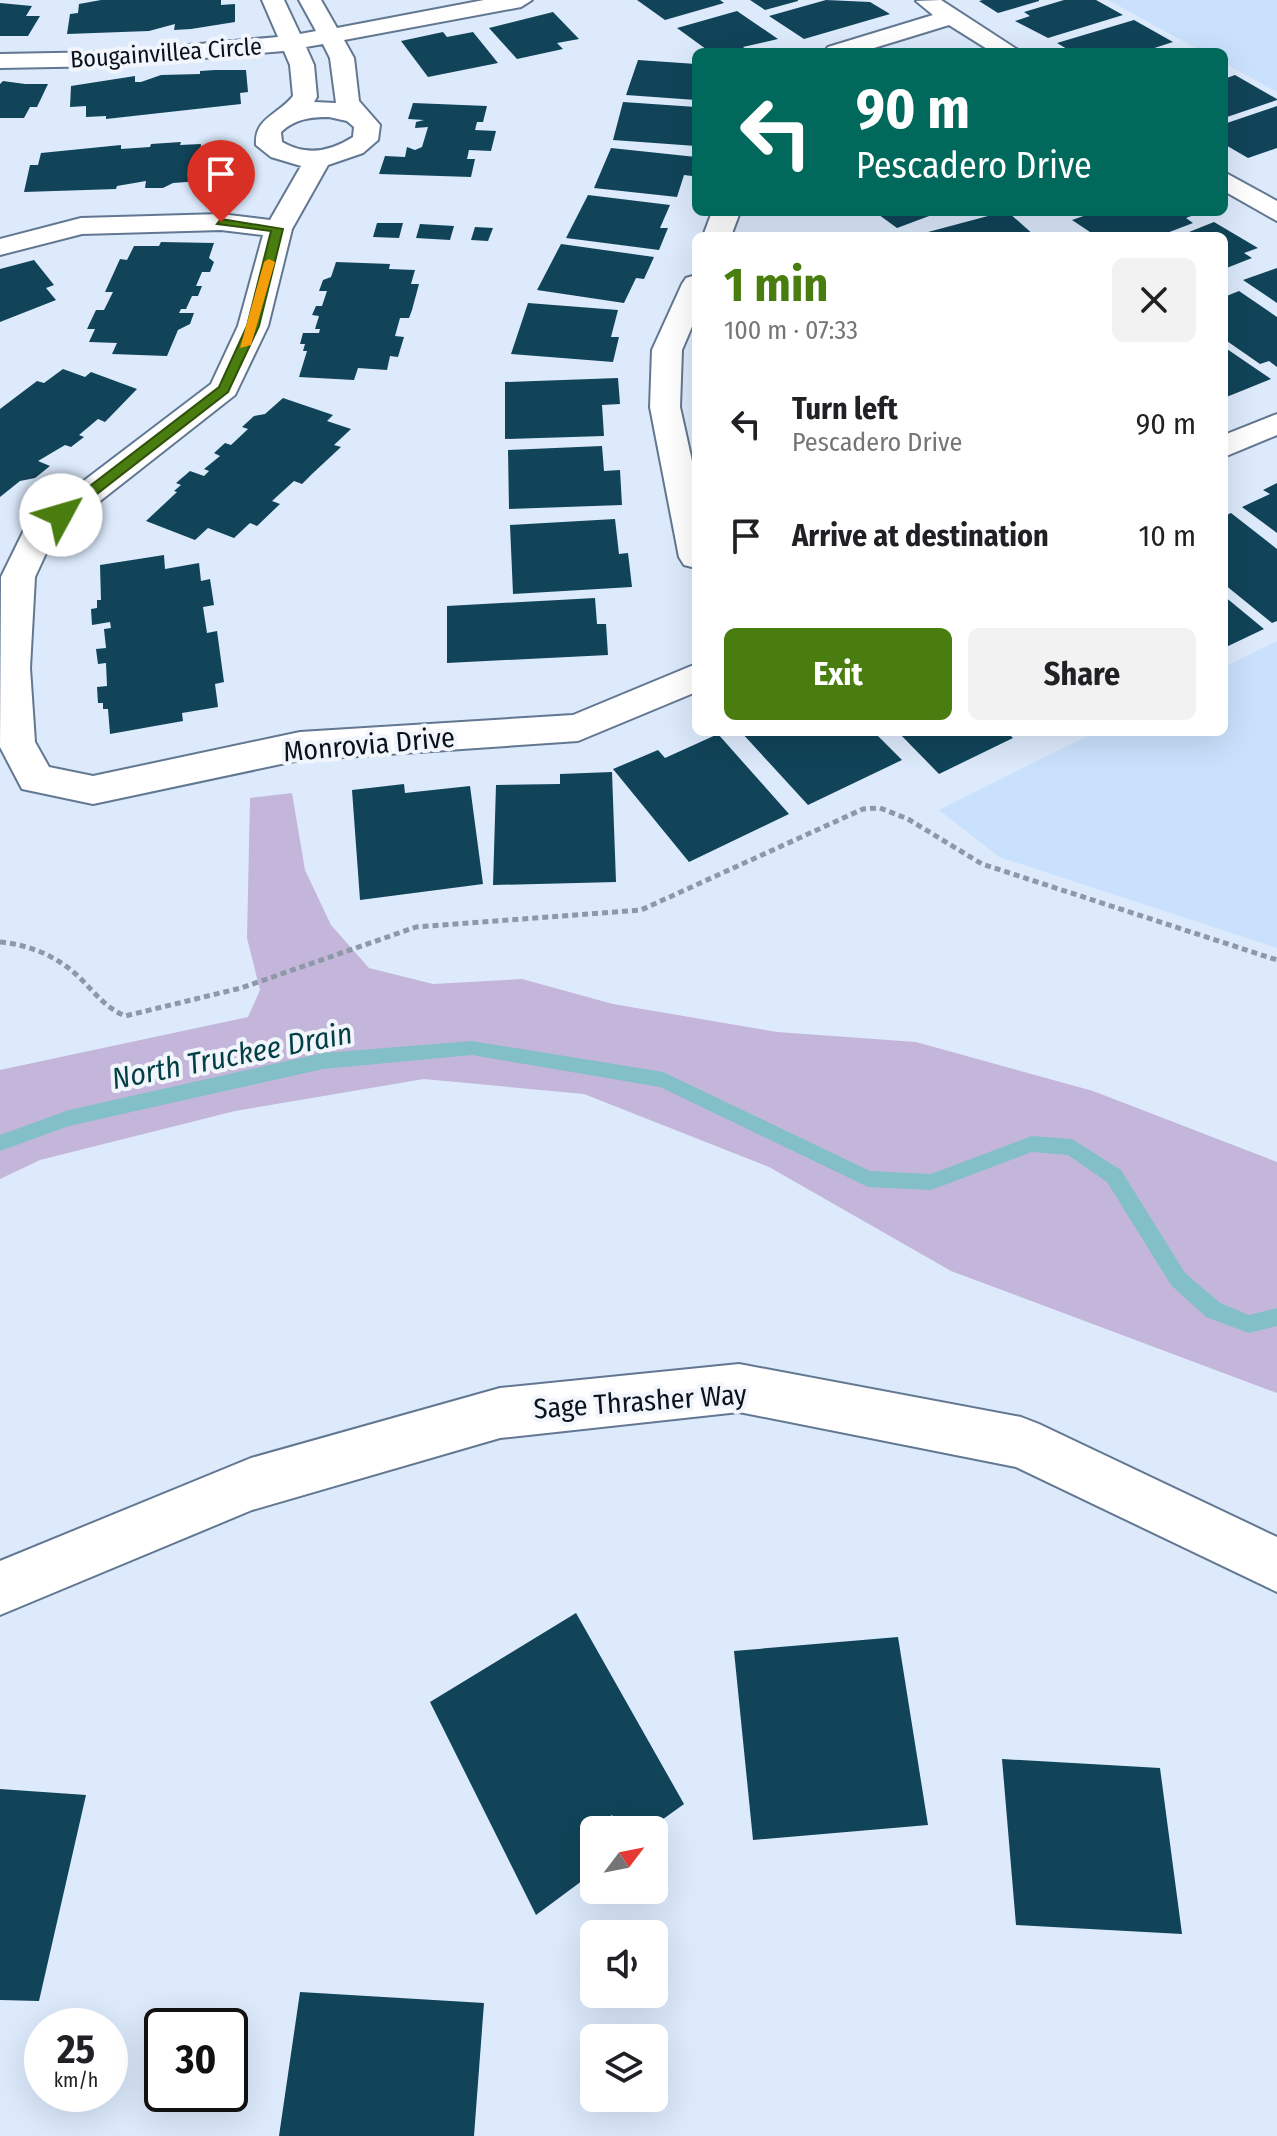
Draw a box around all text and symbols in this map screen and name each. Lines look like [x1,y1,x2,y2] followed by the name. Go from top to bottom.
[69,32,263,74] street label: Bougainvillea Circle
[856,76,970,143] text: 90 m
[724,80,828,184] icon: left
[187,140,255,222] pin
[856,144,1092,188] text: Pescadero Drive
[199,152,243,196] icon: arrive
[724,256,829,314] text: 1 min
[1112,258,1196,342] button: close
[724,315,858,346] text: 100 m · 07:33
[792,391,898,427] text: Turn left
[724,402,768,446] icon: left
[1136,406,1196,442] text: 90 m
[792,427,962,458] text: Pescadero Drive
[19,473,103,557] position arrow
[724,514,768,558] icon: arrive
[792,518,1049,554] text: Arrive at destination
[1139,518,1196,554] text: 10 m
[724,628,952,720] button: Exit
[968,628,1196,720] button: Share
[282,721,456,768] street label: Monrovia Drive
[109,1015,355,1097] water label: North Truckee Drain
[532,1378,748,1425] street label: Sage Thrasher Way
[580,1816,668,1904] north arrow
[580,1816,668,2112] map controls
[580,1920,668,2008] button: sound
[144,2008,248,2112] speed limit sign: 30
[580,2024,668,2112] button: layers
[57,2026,95,2074] text: 25
[54,2068,98,2092] text: km/h

